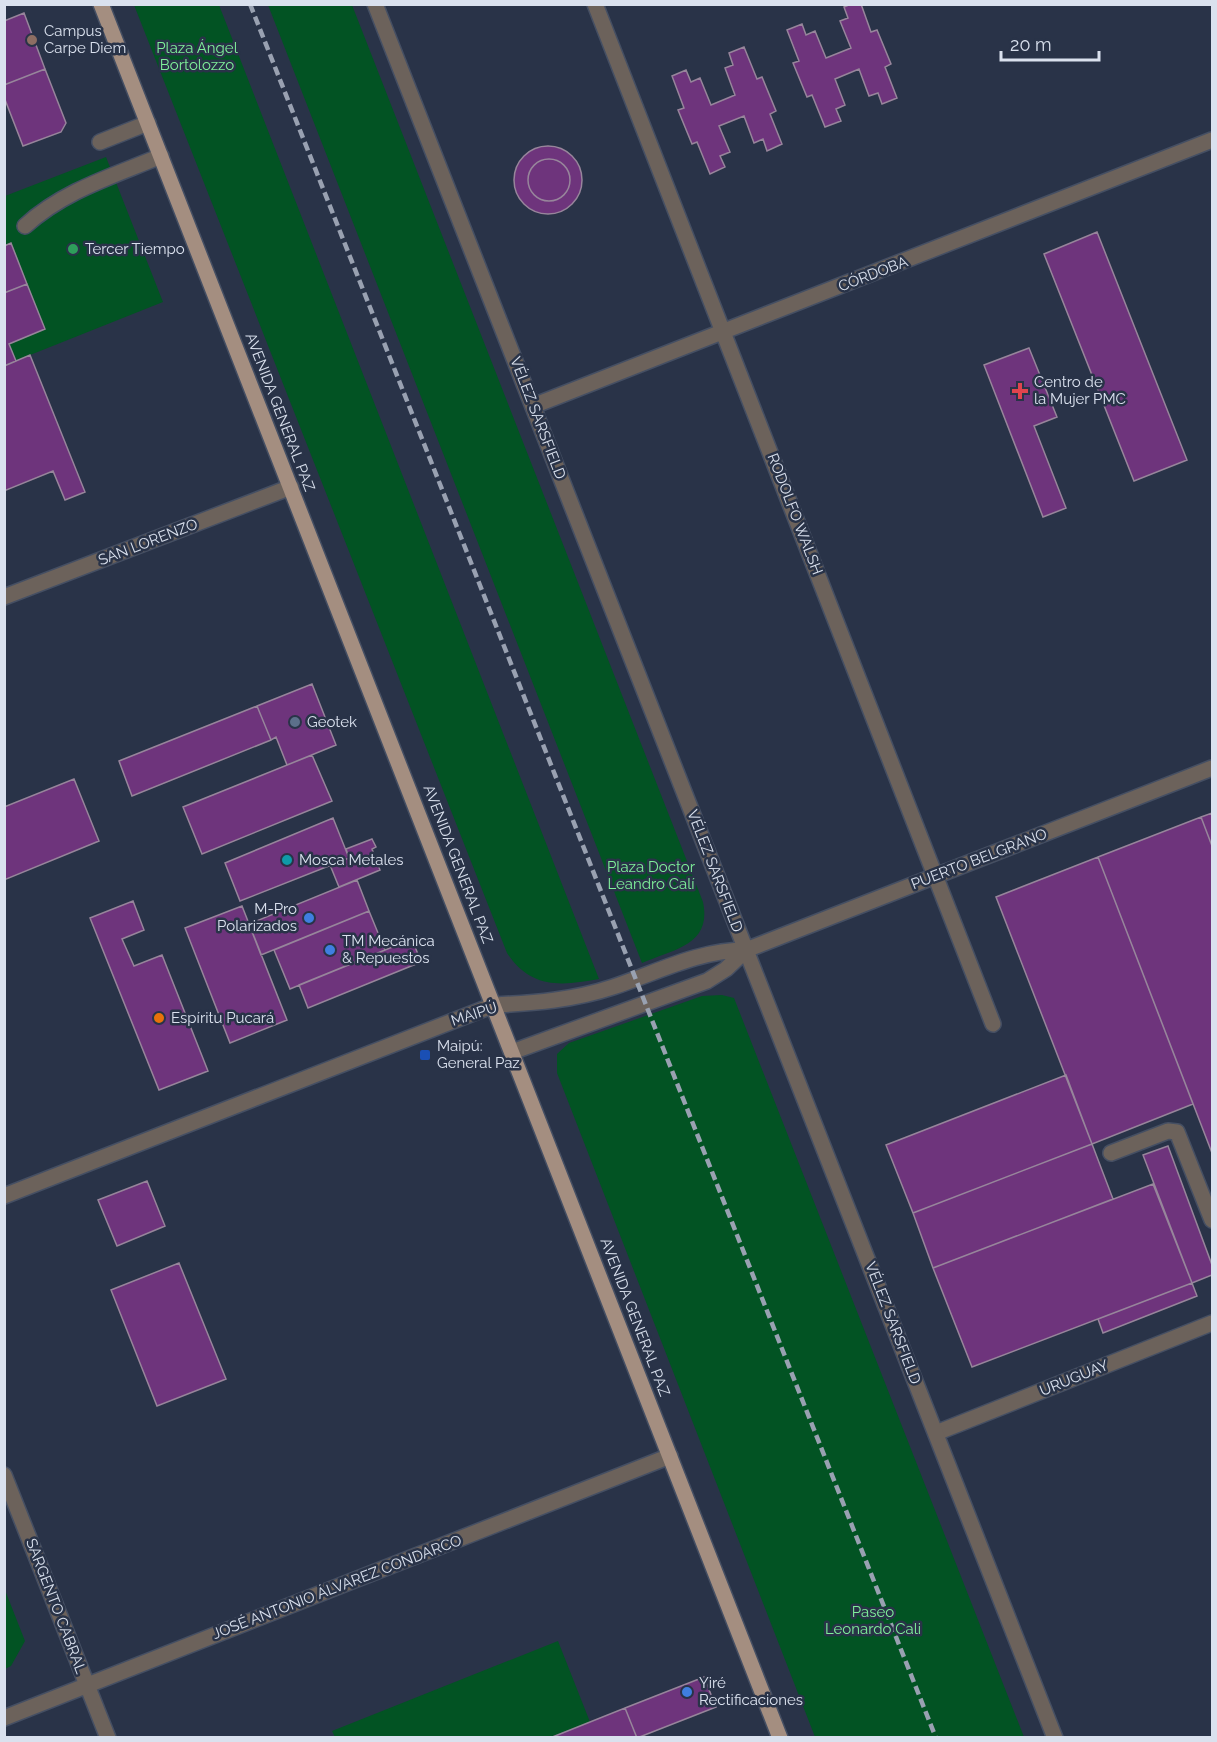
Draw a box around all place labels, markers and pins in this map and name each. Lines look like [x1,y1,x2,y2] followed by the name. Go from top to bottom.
[44,22,126,57] place label: Campus Carpe Diem
[25,33,39,47] marker: Campus Carpe Diem
[85,240,185,258] place label: Tercer Tiempo
[66,242,80,256] marker: Tercer Tiempo
[1034,373,1126,408] place label: Centro de la Mujer PMC
[1011,382,1029,400] marker: Centro de la Mujer PMC
[307,713,357,731] place label: Geotek
[288,715,302,729] marker: Geotek
[299,851,404,869] place label: Mosca Metales
[280,853,294,867] marker: Mosca Metales
[217,900,297,935] place label: M-Pro Polarizados
[302,911,316,925] marker: M-Pro Polarizados
[342,932,435,967] place label: TM Mecánica & Repuestos
[323,943,337,957] marker: TM Mecánica & Repuestos
[171,1009,274,1027] place label: Espíritu Pucará
[152,1011,166,1025] marker: Espíritu Pucará
[437,1037,520,1072] place label: Maipú: General Paz
[418,1048,432,1062] marker: Maipú: General Paz
[699,1674,803,1709] place label: Yiré Rectificaciones
[680,1685,694,1699] marker: Yiré Rectificaciones

